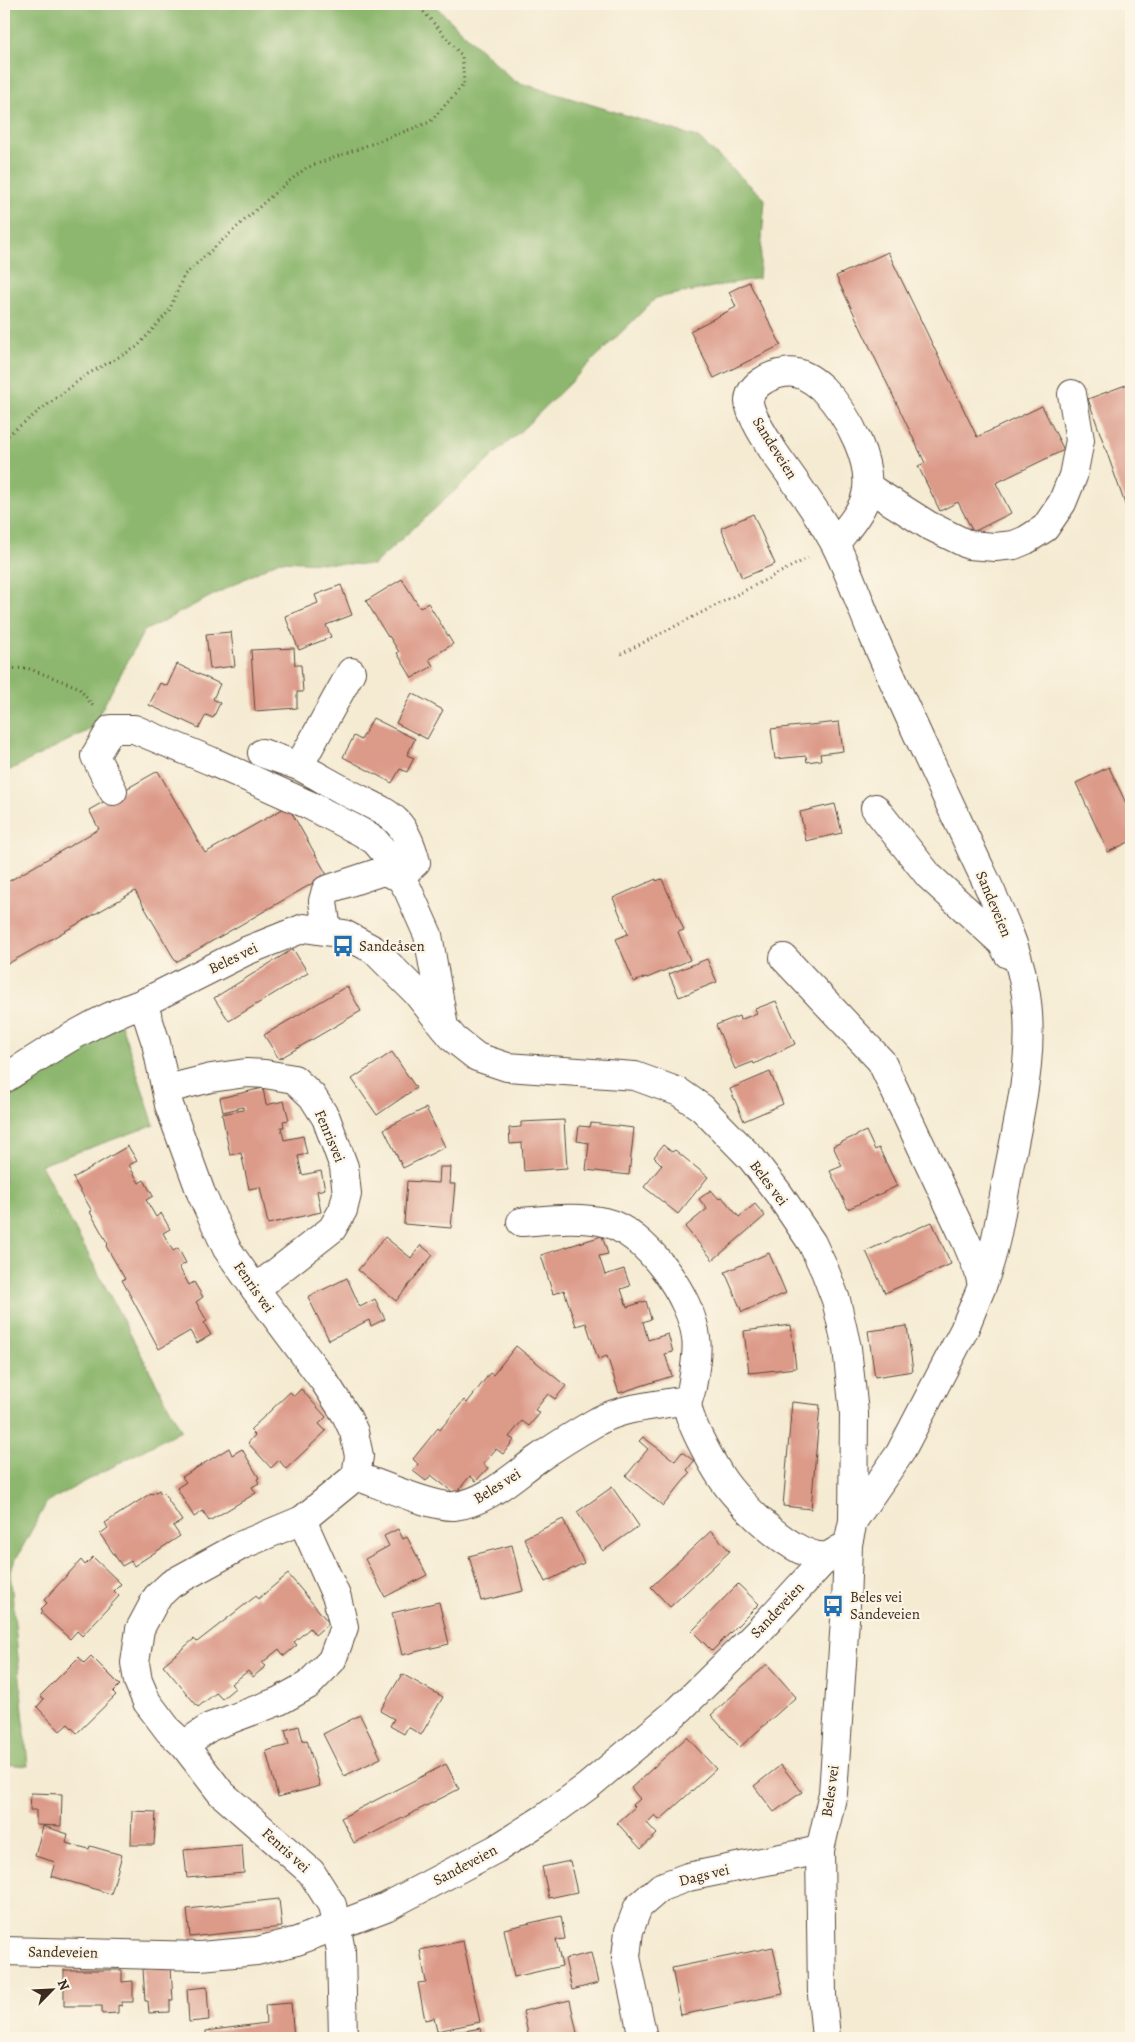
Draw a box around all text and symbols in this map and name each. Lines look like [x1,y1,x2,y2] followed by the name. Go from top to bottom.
[748,413,802,483] street label: Sandeveien
[971,868,1017,940] street label: Sandeveien
[330,933,356,959] bus stop icon: Sandeåsen
[359,936,425,956] place label: Sandeåsen
[205,938,261,978] street label: Beles vei
[310,1107,350,1165] street label: Fenrisvei
[745,1156,793,1210] street label: Beles vei
[229,1257,279,1317] street label: Fenris vei
[470,1464,524,1508] street label: Beles vei
[746,1578,808,1642] street label: Sandeveien
[850,1587,920,1624] place label: Beles vei Sandeveien
[820,1593,846,1619] bus stop icon: Beles vei Sandeveien
[816,1764,844,1818] street label: Beles vei
[258,1823,314,1877] street label: Fenris vei
[429,1840,501,1890] street label: Sandeveien
[677,1859,731,1891] street label: Dags vei
[28,1941,98,1963] street label: Sandeveien
[28,1964,78,2014] north arrow
[53,1976,74,1993] text: N

